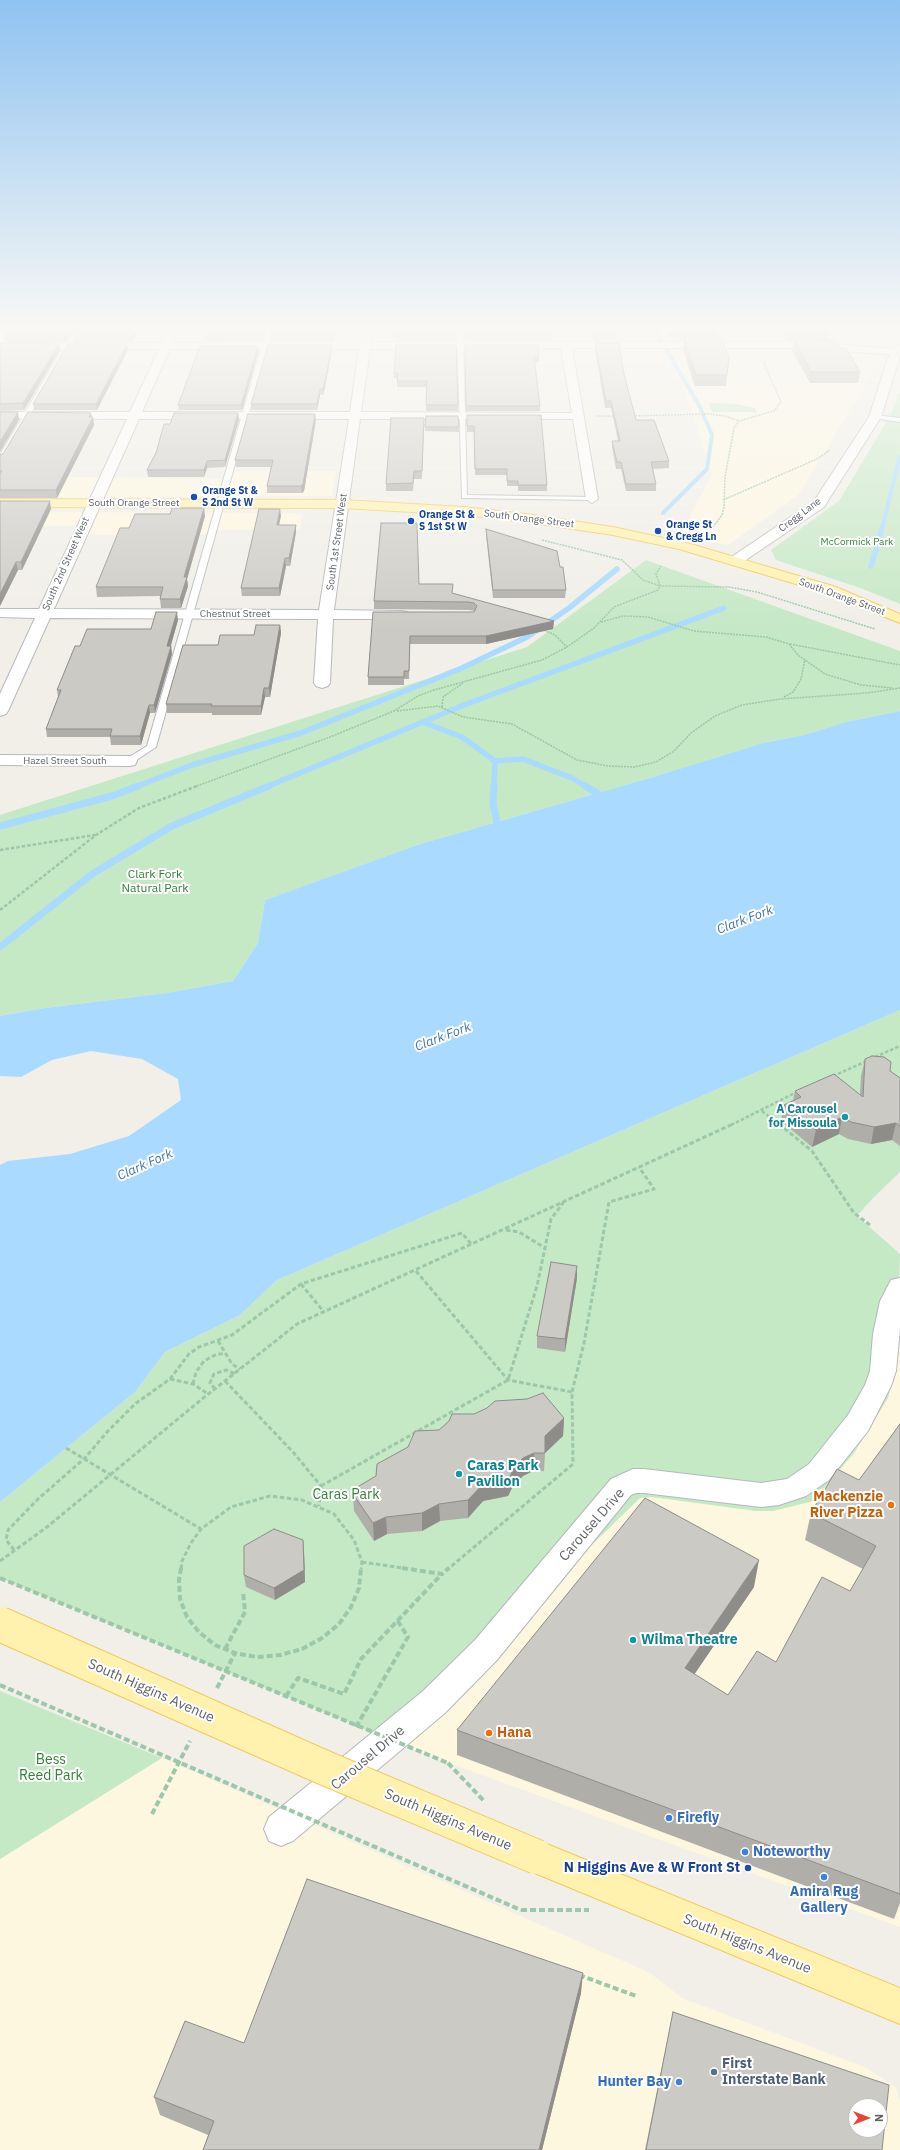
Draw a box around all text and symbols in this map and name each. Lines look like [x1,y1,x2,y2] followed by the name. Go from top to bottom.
[202,485,258,508] place label: Orange St & S 2nd St W
[189,492,199,502] marker: Orange St & S 2nd St W
[324,493,350,591] street label: South 1st Street West
[777,495,823,535] street label: Cregg Lane
[89,497,179,509] street label: South Orange Street
[483,508,575,530] street label: South Orange Street
[419,509,475,532] place label: Orange St & S 1st St W
[40,516,92,612] street label: South 2nd Street West
[406,516,416,526] marker: Orange St & S 1st St W
[666,519,716,542] place label: Orange St & Cregg Ln
[653,526,663,536] marker: Orange St & Cregg Ln
[821,536,893,548] park label: McCormick Park
[797,576,887,618] street label: South Orange Street
[200,608,270,620] street label: Chestnut Street
[23,755,107,767] street label: Hazel Street South
[121,868,189,896] park label: Clark Fork Natural Park
[715,902,775,938] water label: Clark Fork
[413,1019,473,1055] water label: Clark Fork
[769,1103,837,1131] place label: A Carousel for Missoula
[840,1112,850,1122] marker: A Carousel for Missoula
[115,1146,175,1184] water label: Clark Fork
[467,1458,539,1490] place label: Caras Park Pavilion
[454,1469,464,1479] marker: Caras Park Pavilion
[556,1485,628,1565] street label: Carousel Drive
[312,1487,380,1503] park label: Caras Park
[810,1489,883,1522] place label: Mackenzie River Pizza
[886,1500,896,1510] marker: Mackenzie River Pizza
[641,1632,738,1648] place label: Wilma Theatre
[628,1635,638,1645] marker: Wilma Theatre
[85,1656,217,1726] street label: South Higgins Avenue
[328,1722,408,1794] street label: Carousel Drive
[497,1725,531,1741] place label: Hana
[484,1728,494,1738] marker: Hana
[19,1752,83,1784] park label: Bess Reed Park
[382,1786,514,1854] street label: South Higgins Avenue
[677,1810,719,1826] place label: Firefly
[664,1813,674,1823] marker: Firefly
[753,1844,830,1860] place label: Noteworthy
[740,1847,750,1857] marker: Noteworthy
[564,1860,740,1876] place label: N Higgins Ave & W Front St
[743,1863,753,1873] marker: N Higgins Ave & W Front St
[819,1872,829,1882] marker: Amira Rug Gallery
[790,1884,858,1916] place label: Amira Rug Gallery
[681,1911,813,1977] street label: South Higgins Avenue
[722,2056,826,2088] place label: First Interstate Bank
[709,2067,719,2077] marker: First Interstate Bank
[597,2074,671,2090] place label: Hunter Bay
[674,2077,684,2087] marker: Hunter Bay
[848,2098,888,2138] north arrow
[872,2114,886,2122] text: N

